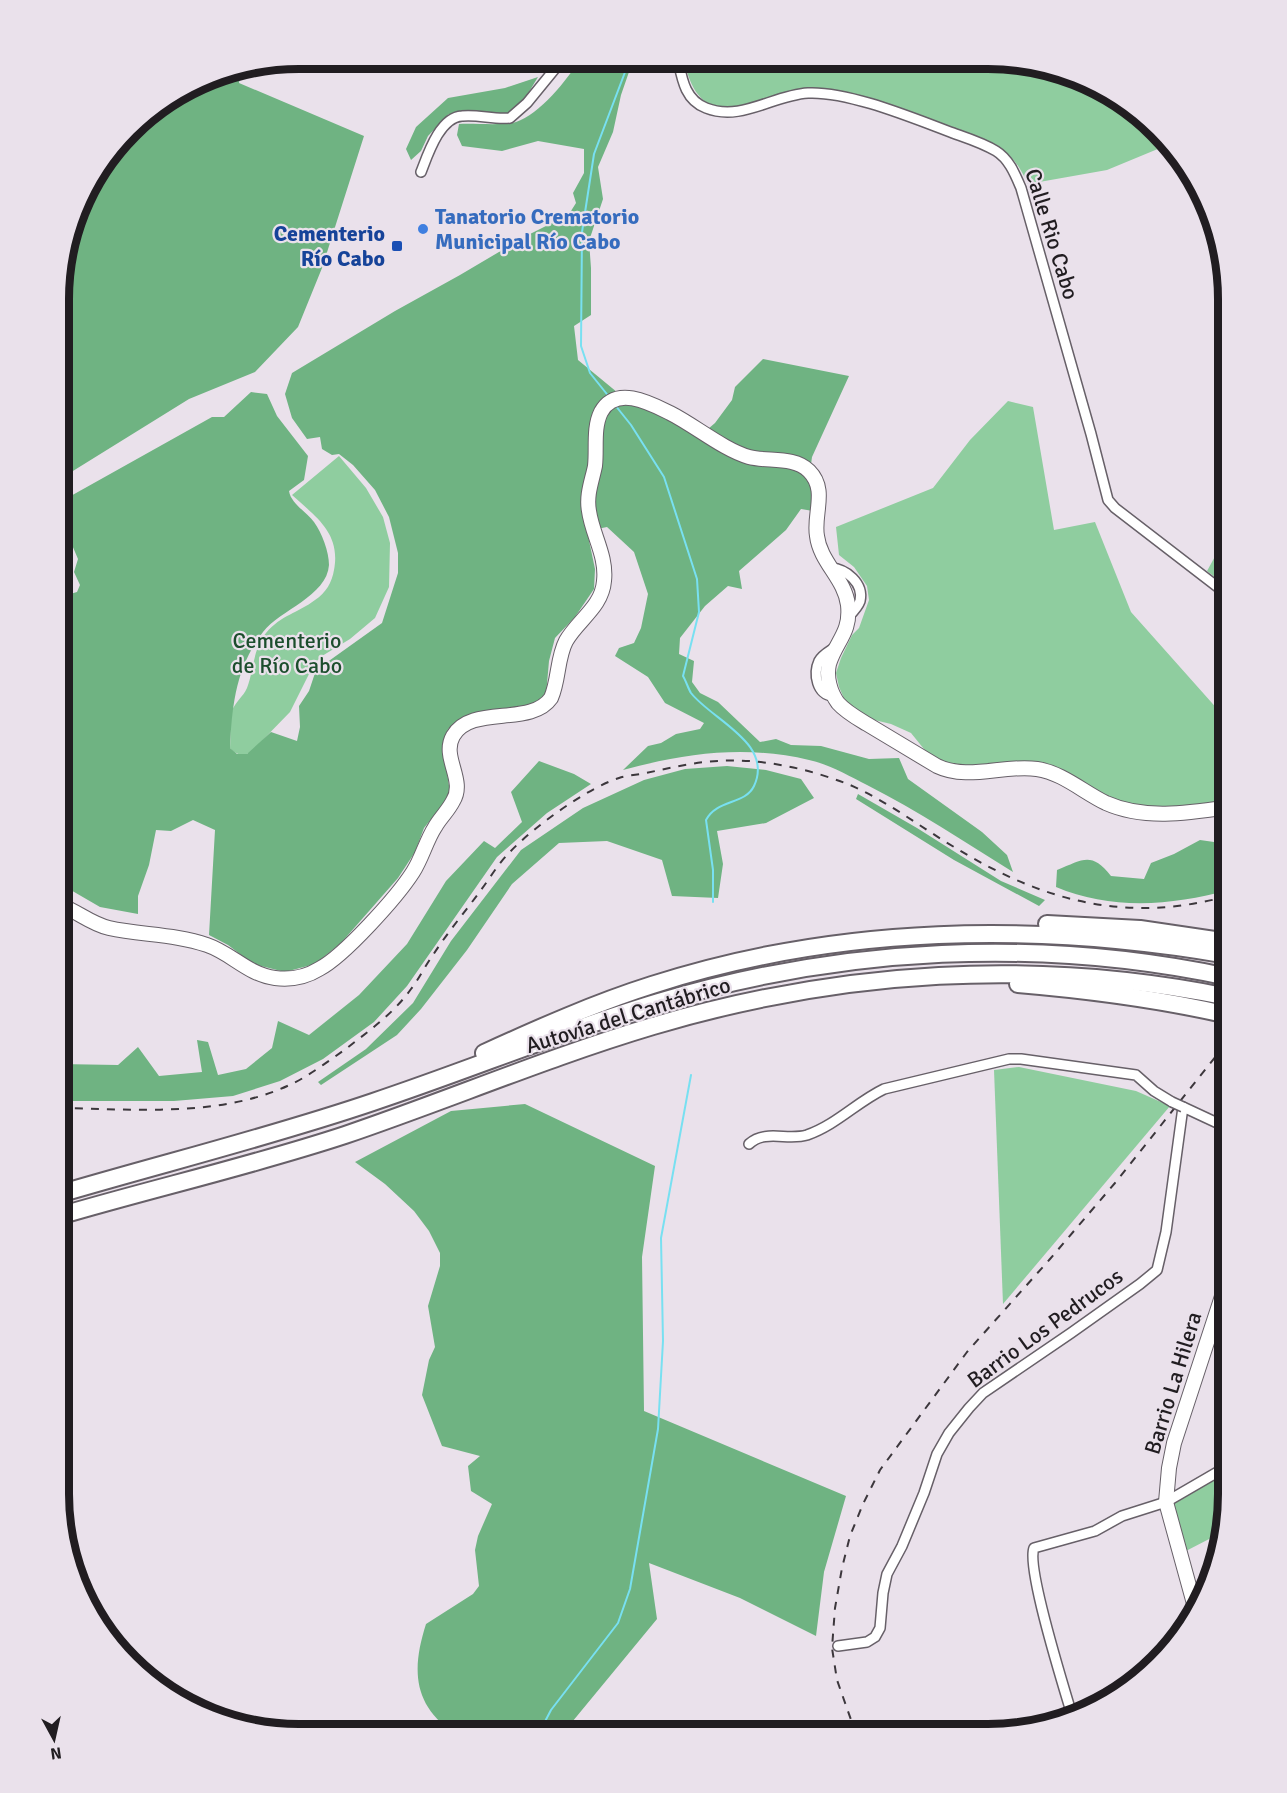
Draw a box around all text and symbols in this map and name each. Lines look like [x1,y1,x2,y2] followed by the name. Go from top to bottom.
[1019,165,1085,303] street label: Calle Rio Cabo
[435,203,639,255] place label: Tanatorio Crematorio Municipal Río Cabo
[274,220,385,272] place label: Cementerio Río Cabo
[416,222,430,236] marker: Tanatorio Crematorio Municipal Río Cabo
[390,239,404,253] marker: Cementerio Río Cabo
[232,627,342,679] park label: Cementerio de Río Cabo
[522,971,734,1059] street label: Autovía del Cantábrico
[962,1262,1128,1394] street label: Barrio Los Pedrucos
[1139,1308,1207,1458] street label: Barrio La Hilera
[24,1709,84,1769] north arrow
[49,1742,63,1764] text: N

